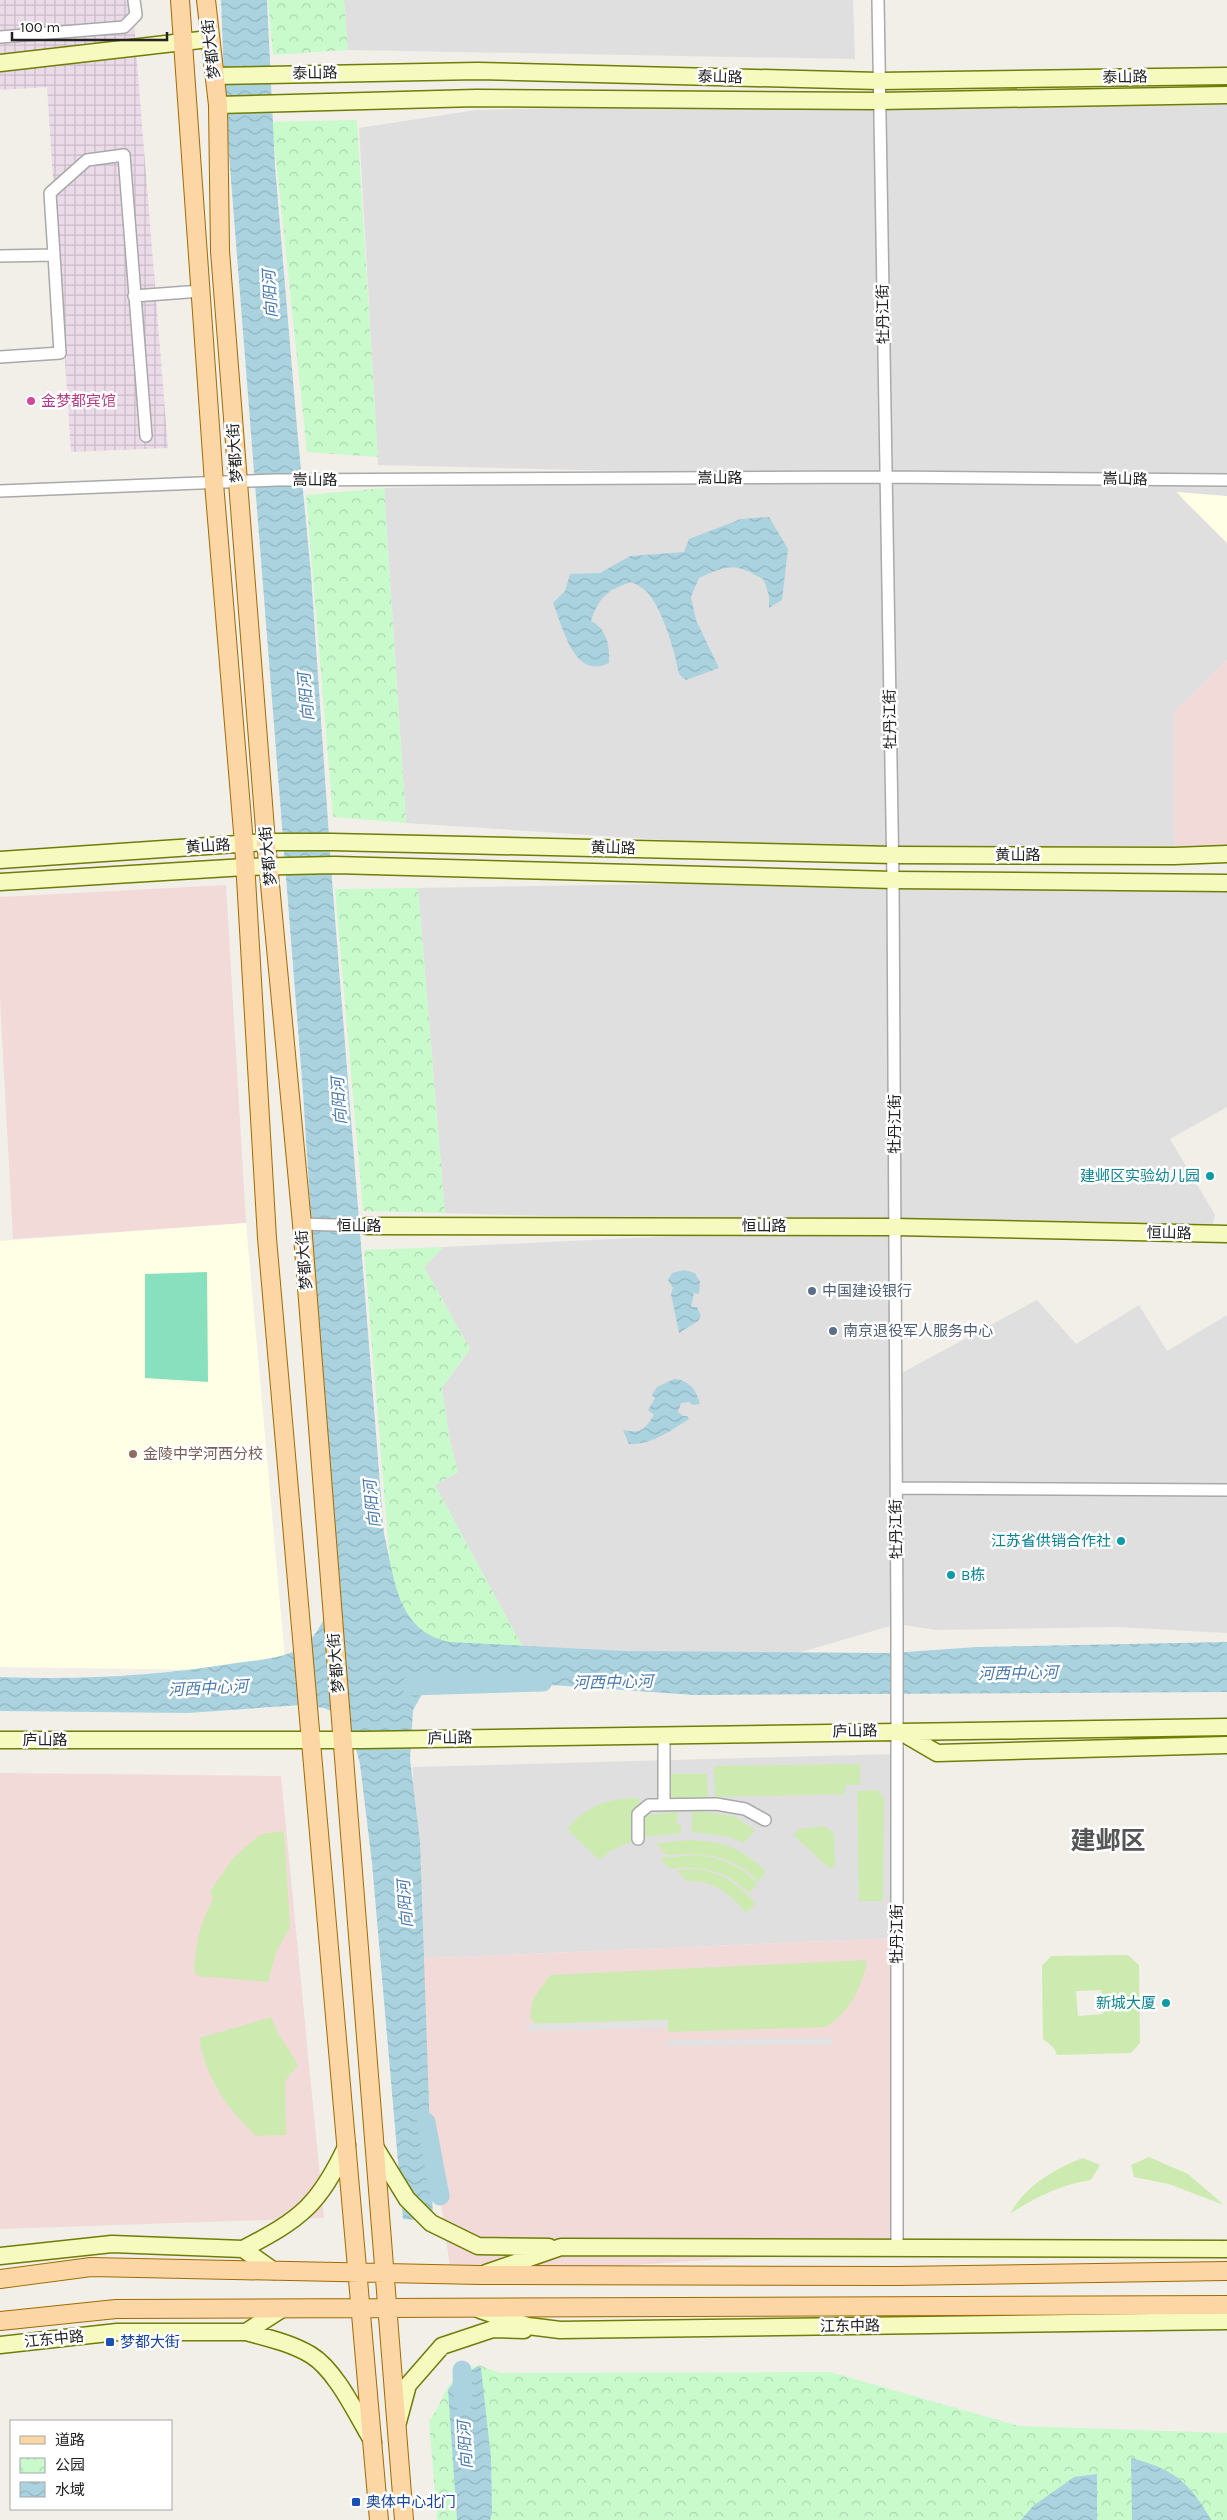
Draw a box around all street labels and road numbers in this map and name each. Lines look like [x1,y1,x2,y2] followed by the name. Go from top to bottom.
[198,18,224,80] street label: 梦都大街
[292,64,338,82] street label: 泰山路
[697,68,743,86] street label: 泰山路
[1102,68,1148,86] street label: 泰山路
[873,284,893,344] street label: 牡丹江街
[224,422,246,484] street label: 梦都大街
[697,469,743,487] street label: 嵩山路
[1102,470,1148,488] street label: 嵩山路
[292,471,338,489] street label: 嵩山路
[880,689,900,749] street label: 牡丹江街
[256,825,280,887] street label: 梦都大街
[185,835,231,857] street label: 黄山路
[590,839,636,857] street label: 黄山路
[995,846,1041,864] street label: 黄山路
[886,1094,904,1154] street label: 牡丹江街
[336,1217,382,1235] street label: 恒山路
[741,1217,787,1235] street label: 恒山路
[1146,1224,1192,1242] street label: 恒山路
[292,1229,316,1291] street label: 梦都大街
[886,1499,906,1559] street label: 牡丹江街
[324,1632,348,1694] street label: 梦都大街
[832,1722,878,1740] street label: 庐山路
[427,1729,473,1747] street label: 庐山路
[22,1731,68,1749] street label: 庐山路
[888,1904,906,1964] street label: 牡丹江街
[820,2316,880,2336] street label: 江东中路
[23,2327,85,2351] street label: 江东中路

